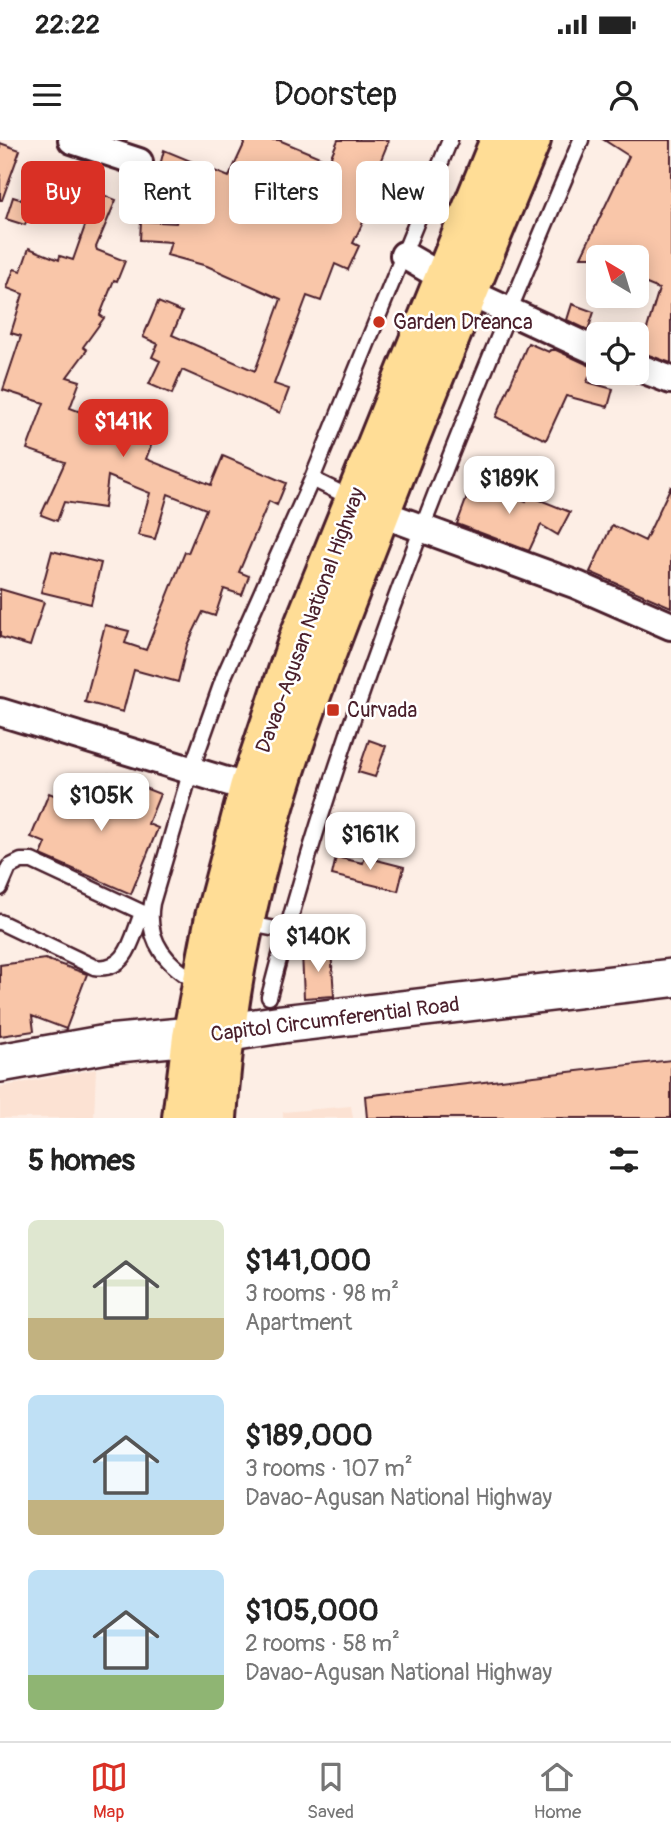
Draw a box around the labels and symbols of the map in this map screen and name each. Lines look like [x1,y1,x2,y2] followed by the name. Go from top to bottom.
[586,245,649,308] north arrow
[393,309,533,336] place label: Garden Dreanca
[371,314,387,330] marker: Garden Dreanca
[74,400,172,459] pin: $141K
[460,456,558,516] pin: $189K
[250,484,371,757] street label: Davao-Agusan National Highway
[347,697,417,724] place label: Curvada
[325,702,341,718] marker: Curvada
[52,774,150,833] pin: $105K
[321,812,419,872] pin: $161K
[269,914,367,974] pin: $140K
[209,991,461,1048] street label: Capitol Circumferential Road

